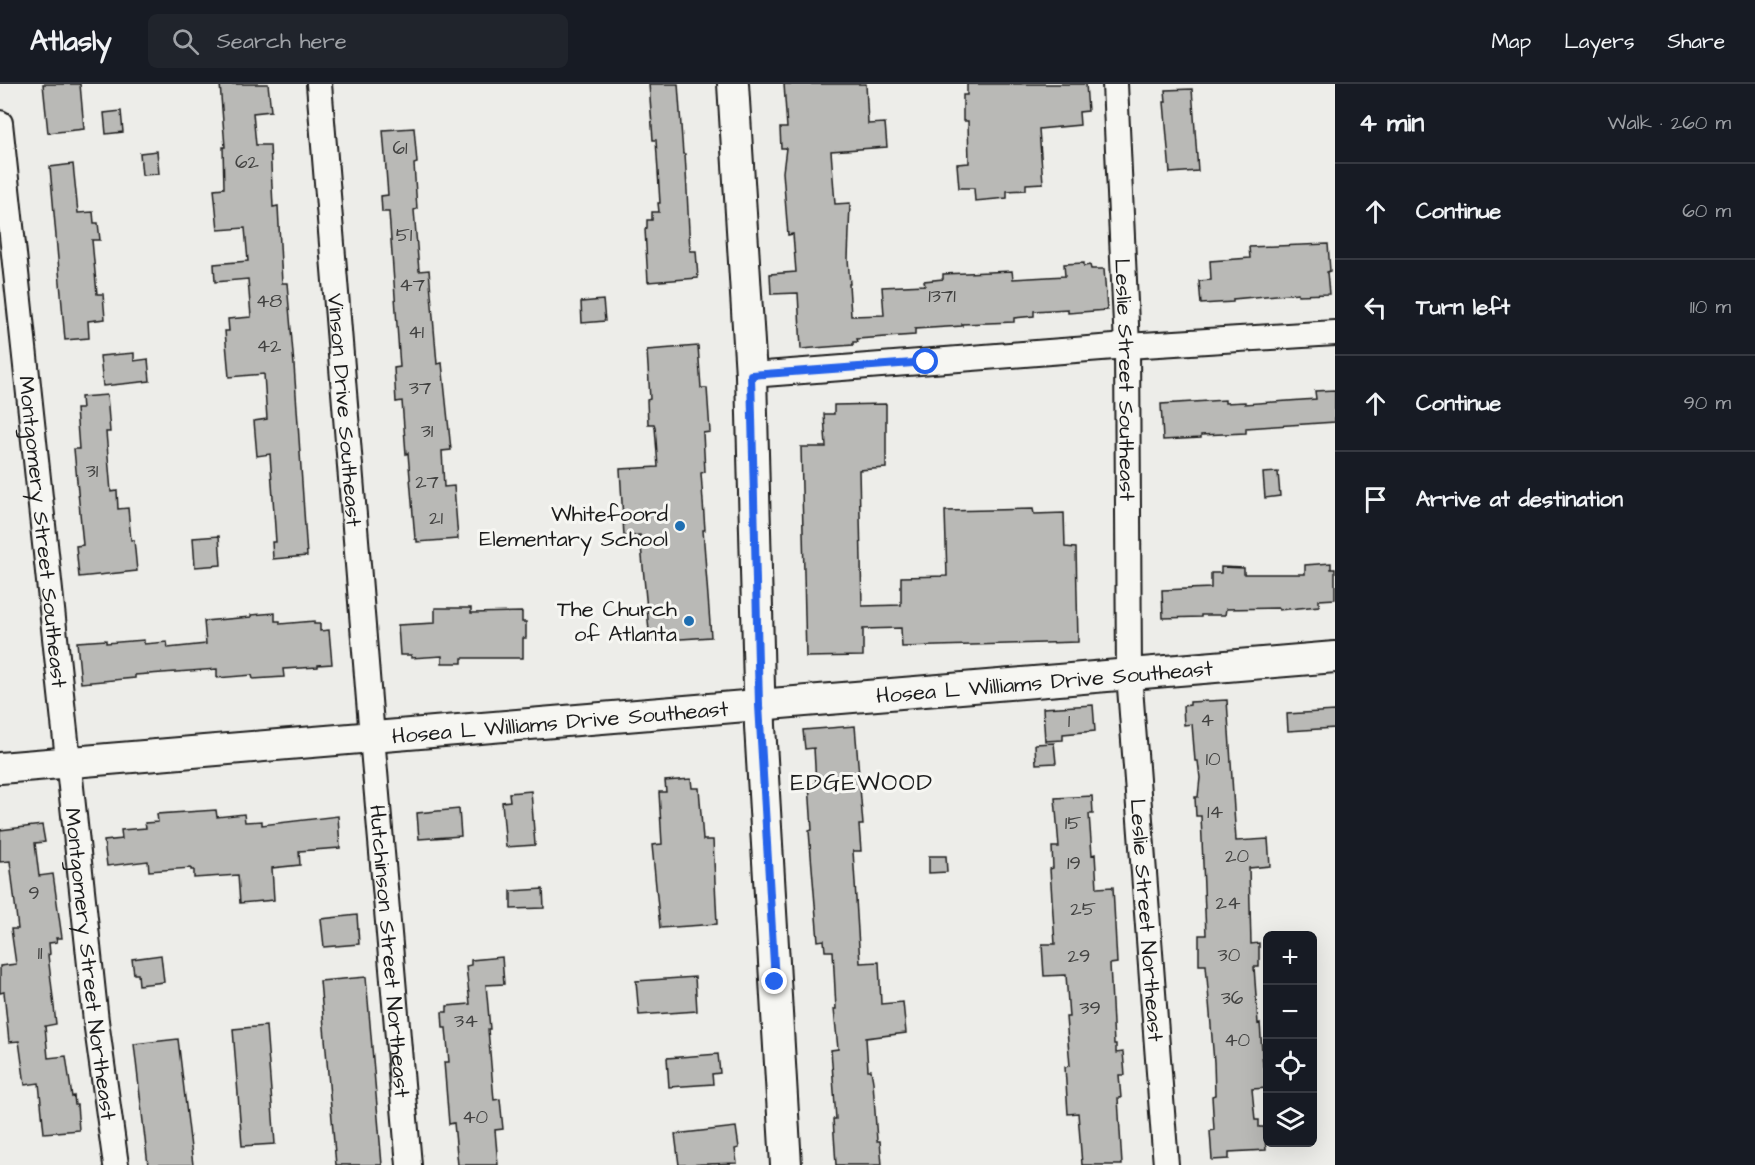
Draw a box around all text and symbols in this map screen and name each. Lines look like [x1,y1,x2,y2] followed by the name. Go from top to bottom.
[148,14,568,68] search box
[30,22,112,61] text: Atlasly
[169,25,202,58] icon: search
[217,26,347,57] text: Search here
[1491,27,1531,56] text: Map
[1564,27,1634,56] text: Layers
[1667,27,1725,56] text: Share
[1359,105,1424,141] text: 4 min
[1608,109,1731,137] text: Walk · 260 m
[392,134,408,162] house number: 61
[235,148,260,176] house number: 62
[1359,195,1392,228] icon: ahead
[1416,196,1501,227] text: Continue
[1682,197,1731,225] text: 60 m
[396,221,413,249] house number: 51
[1106,258,1142,501] street label: Leslie Street Southeast
[399,271,425,299] house number: 47
[928,282,956,310] house number: 1371
[256,287,282,315] house number: 48
[1359,291,1392,324] icon: left
[319,292,369,528] street label: Vinson Drive Southeast
[1416,292,1510,323] text: Turn left
[1690,293,1731,321] text: 110 m
[408,318,425,346] house number: 41
[256,332,282,360] house number: 42
[912,348,938,374] route start
[10,374,74,689] street label: Montgomery Street Southeast
[409,374,431,402] house number: 37
[1359,387,1392,420] icon: ahead
[1416,388,1501,419] text: Continue
[1683,389,1731,417] text: 90 m
[421,417,434,445] house number: 31
[86,457,99,485] house number: 31
[415,468,439,496] house number: 27
[1359,483,1392,516] icon: arrive
[1416,484,1623,515] text: Arrive at destination
[479,499,668,556] place label: Whitefoord Elementary School
[429,504,443,532] house number: 21
[673,519,687,533] marker: Whitefoord Elementary School
[557,594,677,650] place label: The Church of Atlanta
[682,614,696,628] marker: The Church of Atlanta
[875,653,1214,712] street label: Hosea L Williams Drive Southeast
[391,693,730,752] street label: Hosea L Williams Drive Southeast
[1200,706,1214,734] house number: 4
[1068,707,1071,735] house number: 1
[1205,745,1221,773] house number: 10
[791,766,933,800] district label: EDGEWOOD
[1121,798,1171,1043] street label: Leslie Street Northeast
[1207,798,1223,826] house number: 14
[361,804,417,1099] street label: Hutchinson Street Northeast
[56,807,124,1122] street label: Montgomery Street Northeast
[1065,809,1081,837] house number: 15
[1225,842,1249,870] house number: 20
[1067,849,1081,877] house number: 19
[28,879,40,907] house number: 9
[1215,889,1241,917] house number: 24
[1070,895,1096,923] house number: 25
[1263,931,1317,1147] map controls
[1263,931,1317,985] button: +
[37,939,43,967] house number: 11
[1218,941,1241,969] house number: 30
[1068,942,1090,970] house number: 29
[761,968,787,994] route end
[1221,984,1244,1012] house number: 36
[1263,985,1317,1039] button: −
[1079,994,1101,1022] house number: 39
[454,1007,478,1035] house number: 34
[1224,1026,1250,1054] house number: 40
[1263,1039,1317,1093] button: locate
[1263,1093,1317,1147] button: layers
[462,1103,488,1131] house number: 40

